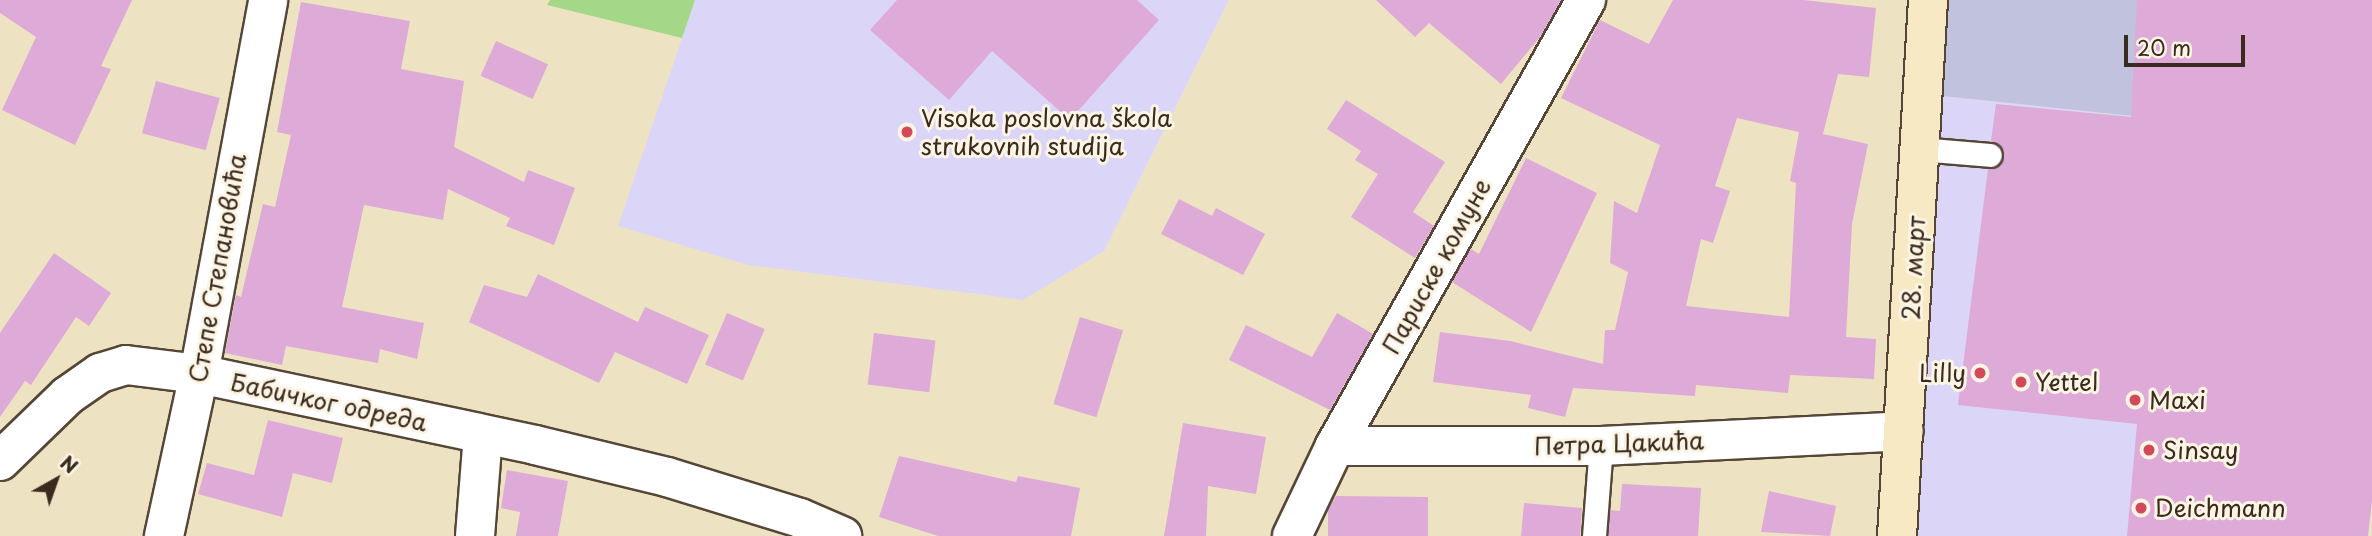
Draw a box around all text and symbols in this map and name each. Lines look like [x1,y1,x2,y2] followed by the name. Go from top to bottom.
[2127,21,2248,65] scale bar
[2137,31,2191,63] text: 20 m
[921,104,1174,160] place label: Visoka poslovna škola strukovnih studija
[899,124,915,140] marker: Visoka poslovna škola strukovnih studija
[182,150,252,386] street label: Степе Степановића
[1376,173,1496,359] street label: Париске комуне
[1896,214,1930,322] street label: 28. март
[1919,359,1966,387] place label: Lilly
[1972,365,1988,381] marker: Lilly
[228,367,430,437] street label: Бабичког одреда
[2035,368,2098,396] place label: Yettel
[2013,374,2029,390] marker: Yettel
[2149,386,2206,414] place label: Maxi
[2127,392,2143,408] marker: Maxi
[1533,426,1705,460] street label: Петра Цакића
[2163,436,2239,464] place label: Sinsay
[2141,442,2157,458] marker: Sinsay
[21,445,91,515] north arrow
[55,448,84,479] text: N
[2155,494,2286,522] place label: Deichmann
[2133,500,2149,516] marker: Deichmann

